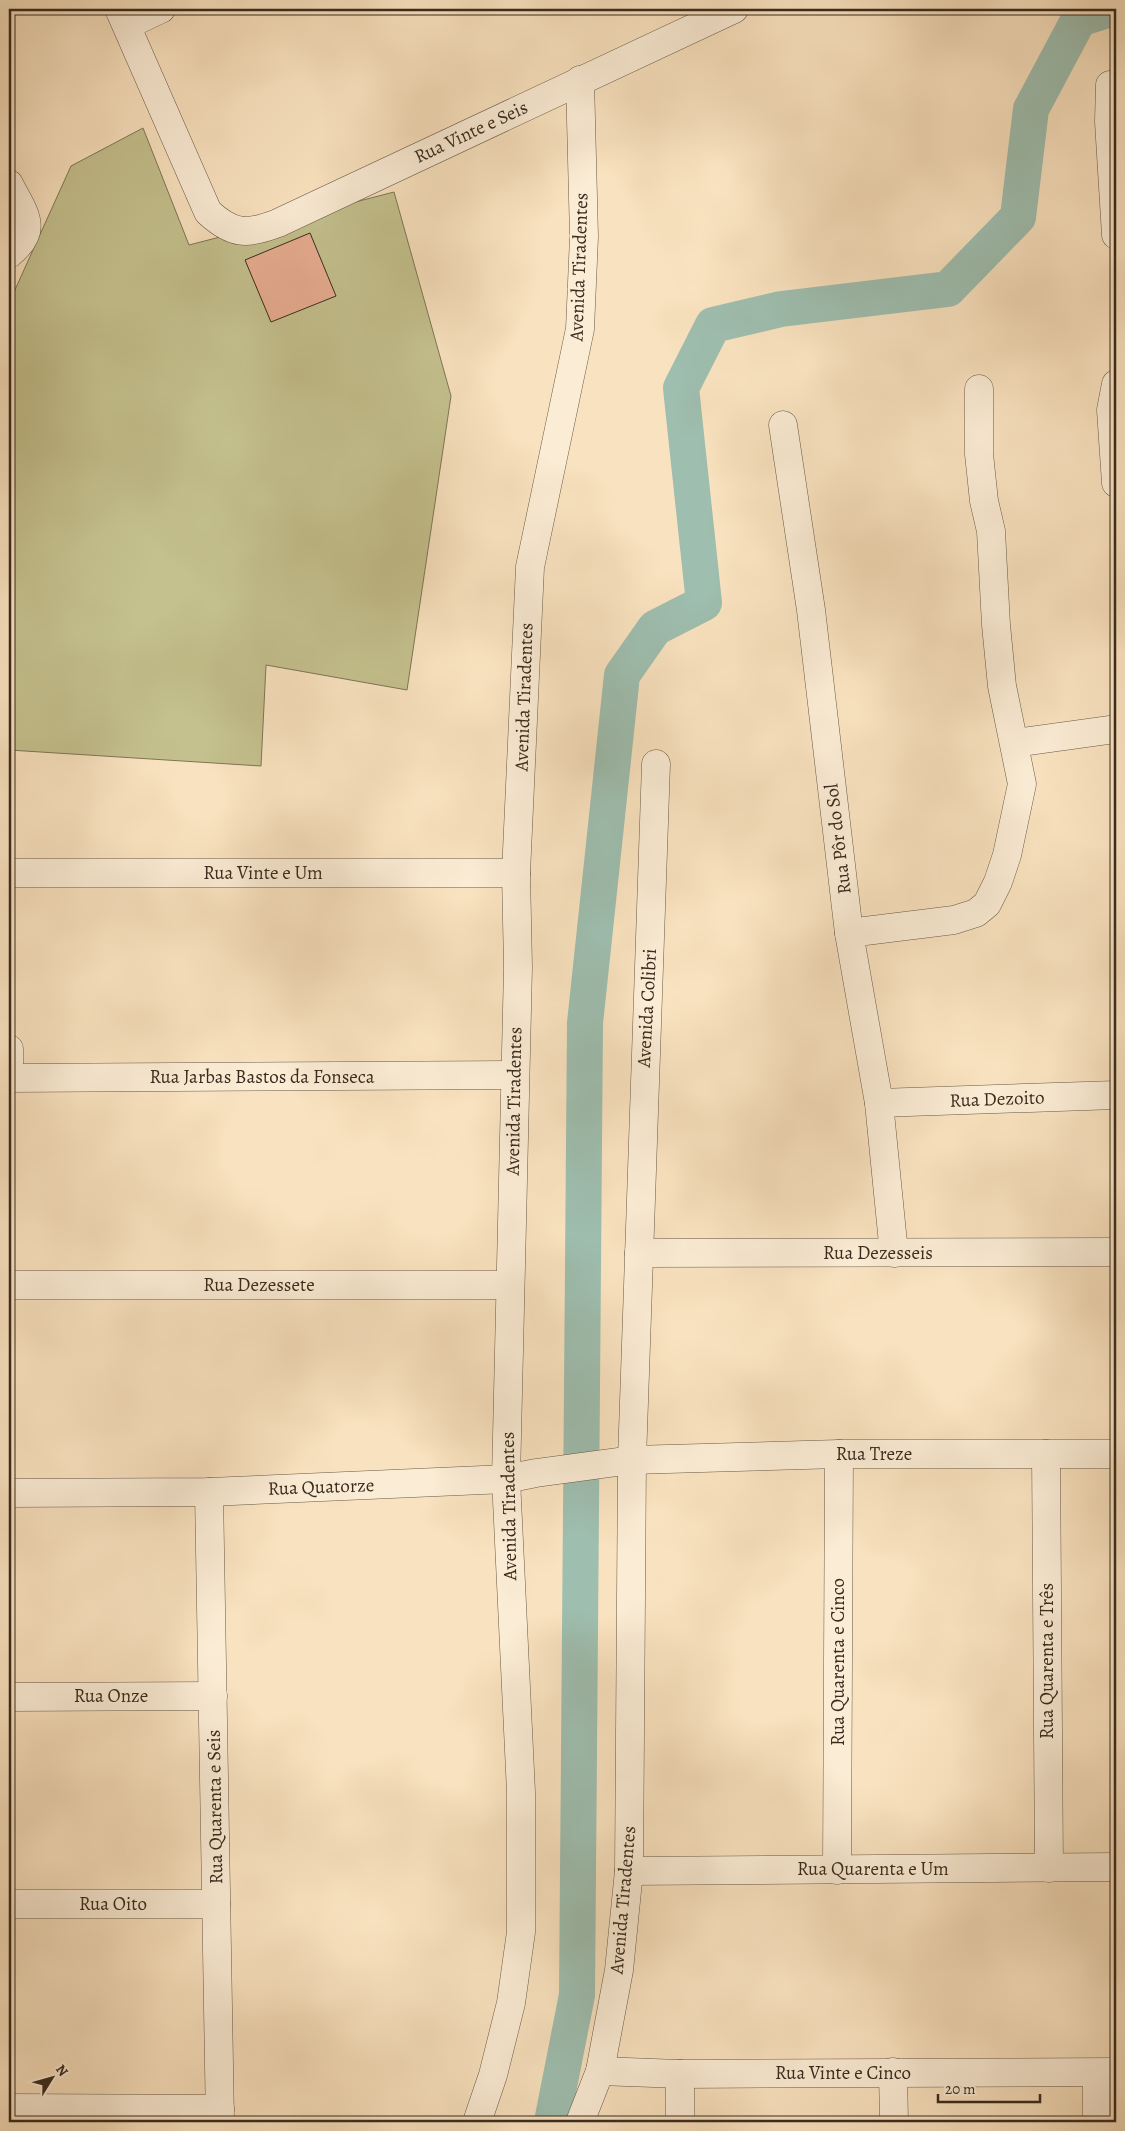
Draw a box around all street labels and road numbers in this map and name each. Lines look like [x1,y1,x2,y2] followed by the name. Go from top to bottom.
[410,94,532,170] street label: Rua Vinte e Seis
[563,192,595,343] street label: Avenida Tiradentes
[508,622,540,773] street label: Avenida Tiradentes
[818,782,858,896] street label: Rua Pôr do Sol
[203,860,323,886] street label: Rua Vinte e Um
[631,948,663,1069] street label: Avenida Colibri
[500,1026,528,1177] street label: Avenida Tiradentes
[149,1064,375,1090] street label: Rua Jarbas Bastos da Fonseca
[949,1084,1045,1114] street label: Rua Dezoito
[823,1240,933,1266] street label: Rua Dezesseis
[203,1272,315,1298] street label: Rua Dezessete
[495,1431,523,1582] street label: Avenida Tiradentes
[836,1441,912,1467] street label: Rua Treze
[267,1472,375,1502] street label: Rua Quatorze
[825,1578,851,1746] street label: Rua Quarenta e Cinco
[1034,1583,1060,1739] street label: Rua Quarenta e Três
[74,1683,148,1709] street label: Rua Onze
[201,1729,229,1885] street label: Rua Quarenta e Seis
[603,1825,642,1976] street label: Avenida Tiradentes
[797,1856,949,1882] street label: Rua Quarenta e Um
[79,1891,147,1917] street label: Rua Oito
[775,2060,911,2086] street label: Rua Vinte e Cinco

